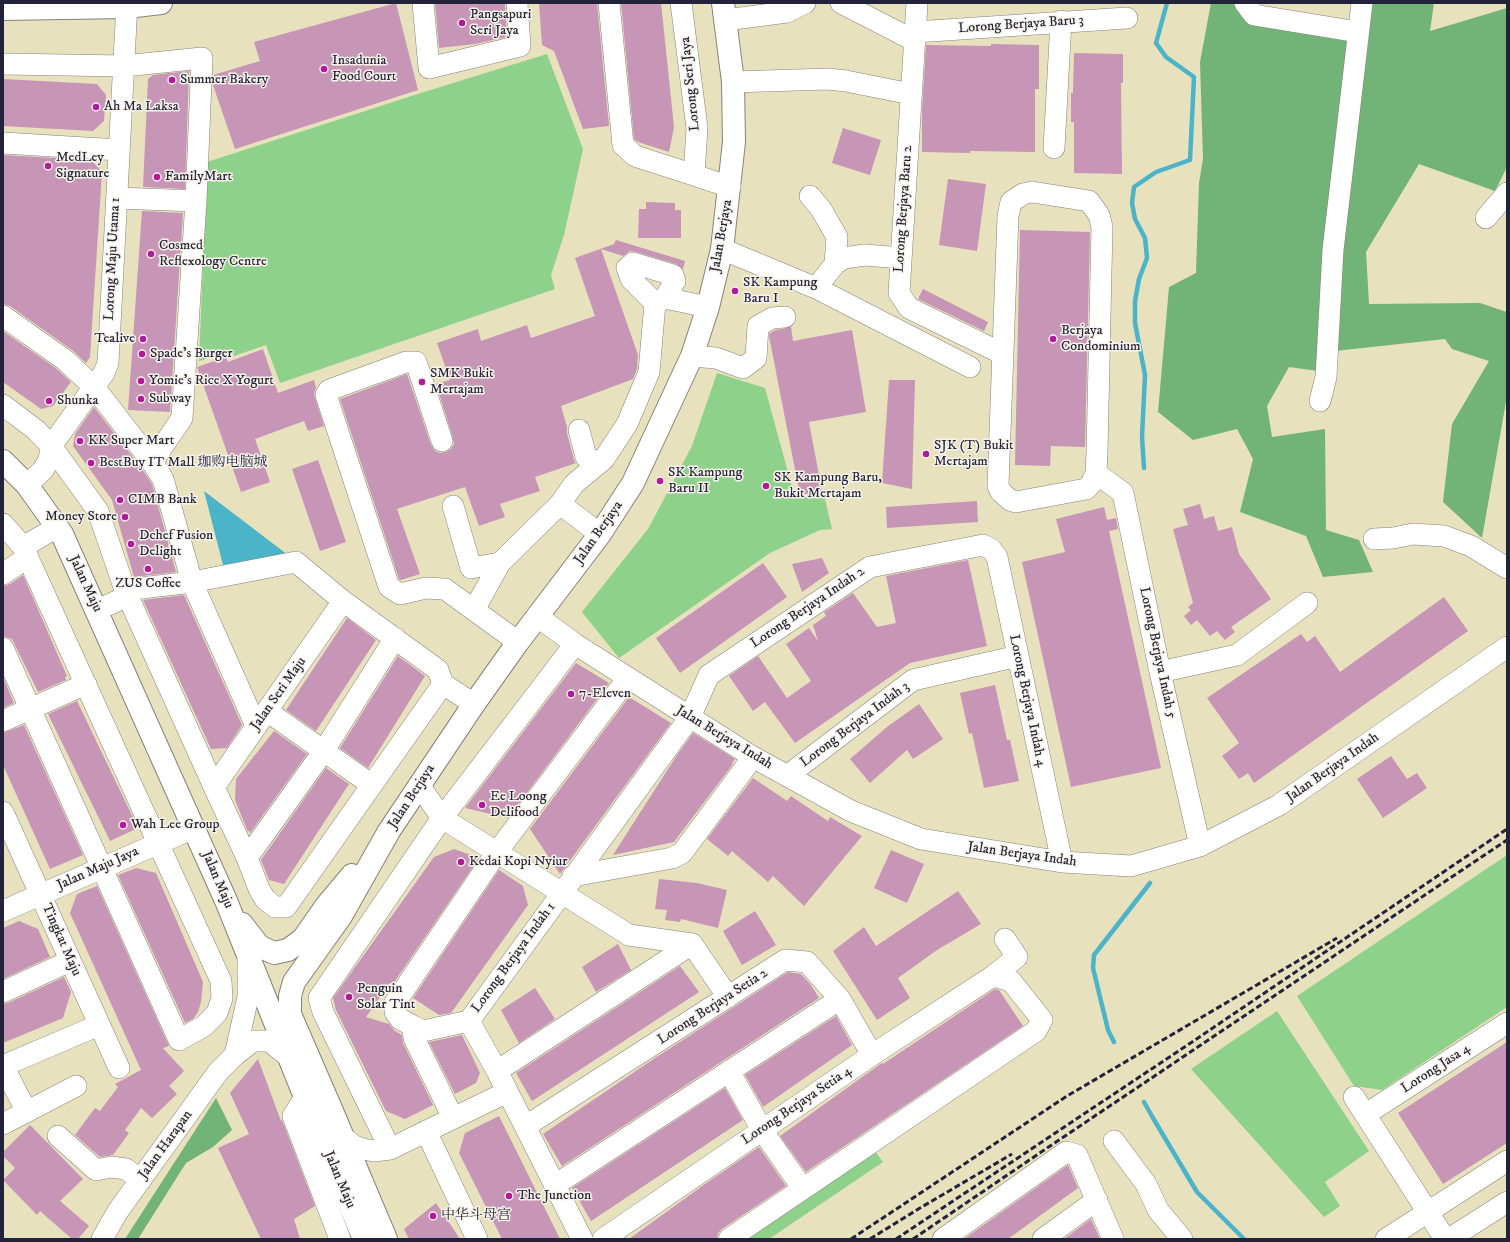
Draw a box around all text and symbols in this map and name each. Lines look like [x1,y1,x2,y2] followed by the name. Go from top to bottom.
[470,7,531,40] place label: Pangsapuri Seri Jaya
[958,12,1084,38] street label: Lorong Berjaya Baru 3
[457,18,467,28] marker: Pangsapuri Seri Jaya
[678,36,704,132] street label: Lorong Seri Jaya
[332,53,396,86] place label: Insadunia Food Court
[319,64,329,74] marker: Insadunia Food Court
[180,72,268,88] place label: Summer Bakery
[167,75,177,85] marker: Summer Bakery
[104,99,179,115] place label: Ah Ma Laksa
[91,102,101,112] marker: Ah Ma Laksa
[891,145,917,273] street label: Lorong Berjaya Baru 2
[56,150,109,182] place label: MedLey Signature
[43,161,53,171] marker: MedLey Signature
[165,169,232,185] place label: FamilyMart
[152,172,162,182] marker: FamilyMart
[101,197,125,321] street label: Lorong Maju Utama 1
[707,198,737,274] street label: Jalan Berjaya
[159,238,267,270] place label: Cosmed Reflexology Centre
[146,249,156,259] marker: Cosmed Reflexology Centre
[743,275,817,308] place label: SK Kampung Baru I
[730,286,740,296] marker: SK Kampung Baru I
[1061,323,1140,356] place label: Berjaya Condominium
[94,331,135,347] place label: Tealive
[138,334,148,344] marker: Tealive
[1048,334,1058,344] marker: Berjaya Condominium
[150,346,233,362] place label: Spade's Burger
[137,349,147,359] marker: Spade's Burger
[430,366,494,398] place label: SMK Bukit Mertajam
[149,373,274,389] place label: Yomie's Rice X Yogurt
[136,376,146,386] marker: Yomie's Rice X Yogurt
[417,377,427,387] marker: SMK Bukit Mertajam
[149,391,191,407] place label: Subway
[57,393,99,409] place label: Shunka
[136,394,146,404] marker: Subway
[44,396,54,406] marker: Shunka
[88,433,174,449] place label: KK Super Mart
[75,436,85,446] marker: KK Super Mart
[934,438,1014,470] place label: SJK (T) Bukit Mertajam
[921,449,931,459] marker: SJK (T) Bukit Mertajam
[99,455,268,471] place label: BestBuy IT Mall 珈购电脑城
[86,458,96,468] marker: BestBuy IT Mall 珈购电脑城
[668,465,742,498] place label: SK Kampung Baru II
[774,470,882,502] place label: SK Kampung Baru, Bukit Mertajam
[655,476,665,486] marker: SK Kampung Baru II
[761,481,771,491] marker: SK Kampung Baru, Bukit Mertajam
[128,492,197,508] place label: CIMB Bank
[115,495,125,505] marker: CIMB Bank
[571,498,627,568] street label: Jalan Berjaya
[45,509,117,525] place label: Money Store
[120,512,130,522] marker: Money Store
[139,528,213,560] place label: Dchef Fusion Delight
[126,539,136,549] marker: Dchef Fusion Delight
[65,553,105,615] street label: Jalan Maju
[143,564,153,574] marker: ZUS Coffee
[748,564,868,652] street label: Lorong Berjaya Indah 2
[115,576,181,592] place label: ZUS Coffee
[1135,586,1179,720] street label: Lorong Berjaya Indah 5
[1005,633,1049,769] street label: Lorong Berjaya Indah 4
[248,654,310,734] street label: Jalan Seri Maju
[797,678,913,772] street label: Lorong Berjaya Indah 3
[579,686,631,702] place label: 7-Eleven
[566,689,576,699] marker: 7-Eleven
[673,703,775,773] street label: Jalan Berjaya Indah
[1283,730,1383,806] street label: Jalan Berjaya Indah
[385,762,439,832] street label: Jalan Berjaya
[490,789,547,822] place label: Ee Loong Delifood
[477,800,487,810] marker: Ee Loong Delifood
[131,817,220,833] place label: Wah Lee Group
[118,820,128,830] marker: Wah Lee Group
[966,839,1078,871] street label: Jalan Berjaya Indah
[55,844,141,894] street label: Jalan Maju Jaya
[197,849,237,911] street label: Jalan Maju
[469,854,568,870] place label: Kedai Kopi Nyiur
[456,857,466,867] marker: Kedai Kopi Nyiur
[468,900,560,1016] street label: Lorong Berjaya Indah 1
[38,901,84,979] street label: Tingkat Maju
[655,965,771,1049] street label: Lorong Berjaya Setia 2
[357,981,415,1014] place label: Penguin Solar Tint
[344,992,354,1002] marker: Penguin Solar Tint
[1398,1040,1474,1098] street label: Lorong Jasa 4
[739,1063,855,1149] street label: Lorong Berjaya Setia 4
[135,1107,197,1183] street label: Jalan Harapan
[319,1149,359,1211] street label: Jalan Maju
[517,1188,591,1204] place label: The Junction
[504,1191,514,1201] marker: The Junction
[441,1208,511,1224] place label: 中华斗母宫
[428,1211,438,1221] marker: 中华斗母宫

